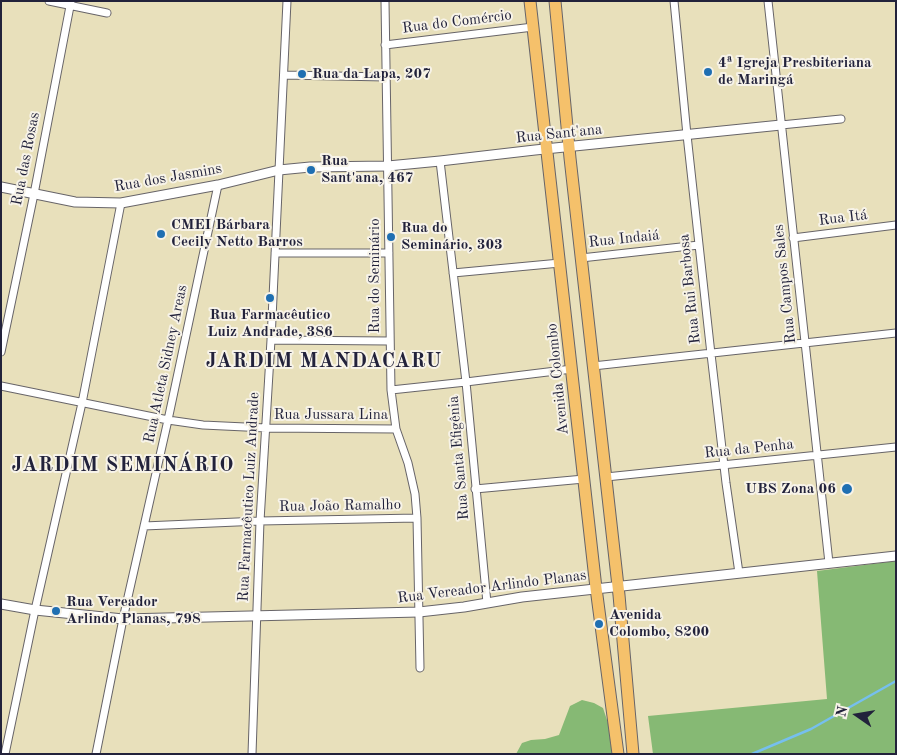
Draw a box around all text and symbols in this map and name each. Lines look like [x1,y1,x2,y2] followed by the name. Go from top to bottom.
[401,6,513,38] street label: Rua do Comércio
[718,54,872,89] place label: 4ª Igreja Presbiteriana de Maringá
[312,65,431,83] place label: Rua da Lapa, 207
[702,66,714,78] marker: 4ª Igreja Presbiteriana de Maringá
[296,68,308,80] marker: Rua da Lapa, 207
[8,111,44,207] street label: Rua das Rosas
[515,121,603,147] street label: Rua Sant'ana
[321,152,413,187] place label: Rua Sant'ana, 467
[113,160,223,196] street label: Rua dos Jasmins
[305,164,317,176] marker: Rua Sant'ana, 467
[818,206,868,230] street label: Rua Itá
[171,216,303,251] place label: CMEI Bárbara Cecily Netto Barros
[366,218,384,334] street label: Rua do Seminário
[401,219,503,254] place label: Rua do Seminário, 303
[770,223,800,345] street label: Rua Campos Sales
[588,226,660,252] street label: Rua Indaiá
[155,228,167,240] marker: CMEI Bárbara Cecily Netto Barros
[385,231,397,243] marker: Rua do Seminário, 303
[675,233,705,345] street label: Rua Rui Barbosa
[140,283,192,445] street label: Rua Atleta Sidney Areas
[264,292,276,304] marker: Rua Farmacêutico Luiz Andrade, 386
[207,306,333,341] place label: Rua Farmacêutico Luiz Andrade, 386
[543,322,573,436] street label: Avenida Colombo
[204,350,444,374] district label: JARDIM MANDACARU
[235,392,263,602] street label: Rua Farmacêutico Luiz Andrade
[445,395,473,521] street label: Rua Santa Efigênia
[274,406,388,424] street label: Rua Jussara Lina
[703,435,795,463] street label: Rua da Penha
[9,454,237,478] district label: JARDIM SEMINÁRIO
[745,480,836,498] place label: UBS Zona 06
[840,482,854,496] marker: UBS Zona 06
[279,496,401,516] street label: Rua João Ramalho
[396,566,588,608] street label: Rua Vereador Arlindo Planas
[66,593,201,628] place label: Rua Vereador Arlindo Planas, 798
[50,605,62,617] marker: Rua Vereador Arlindo Planas, 798
[609,606,709,641] place label: Avenida Colombo, 8200
[593,618,605,630] marker: Avenida Colombo, 8200
[832,690,882,740] north arrow
[834,705,850,718] text: N

